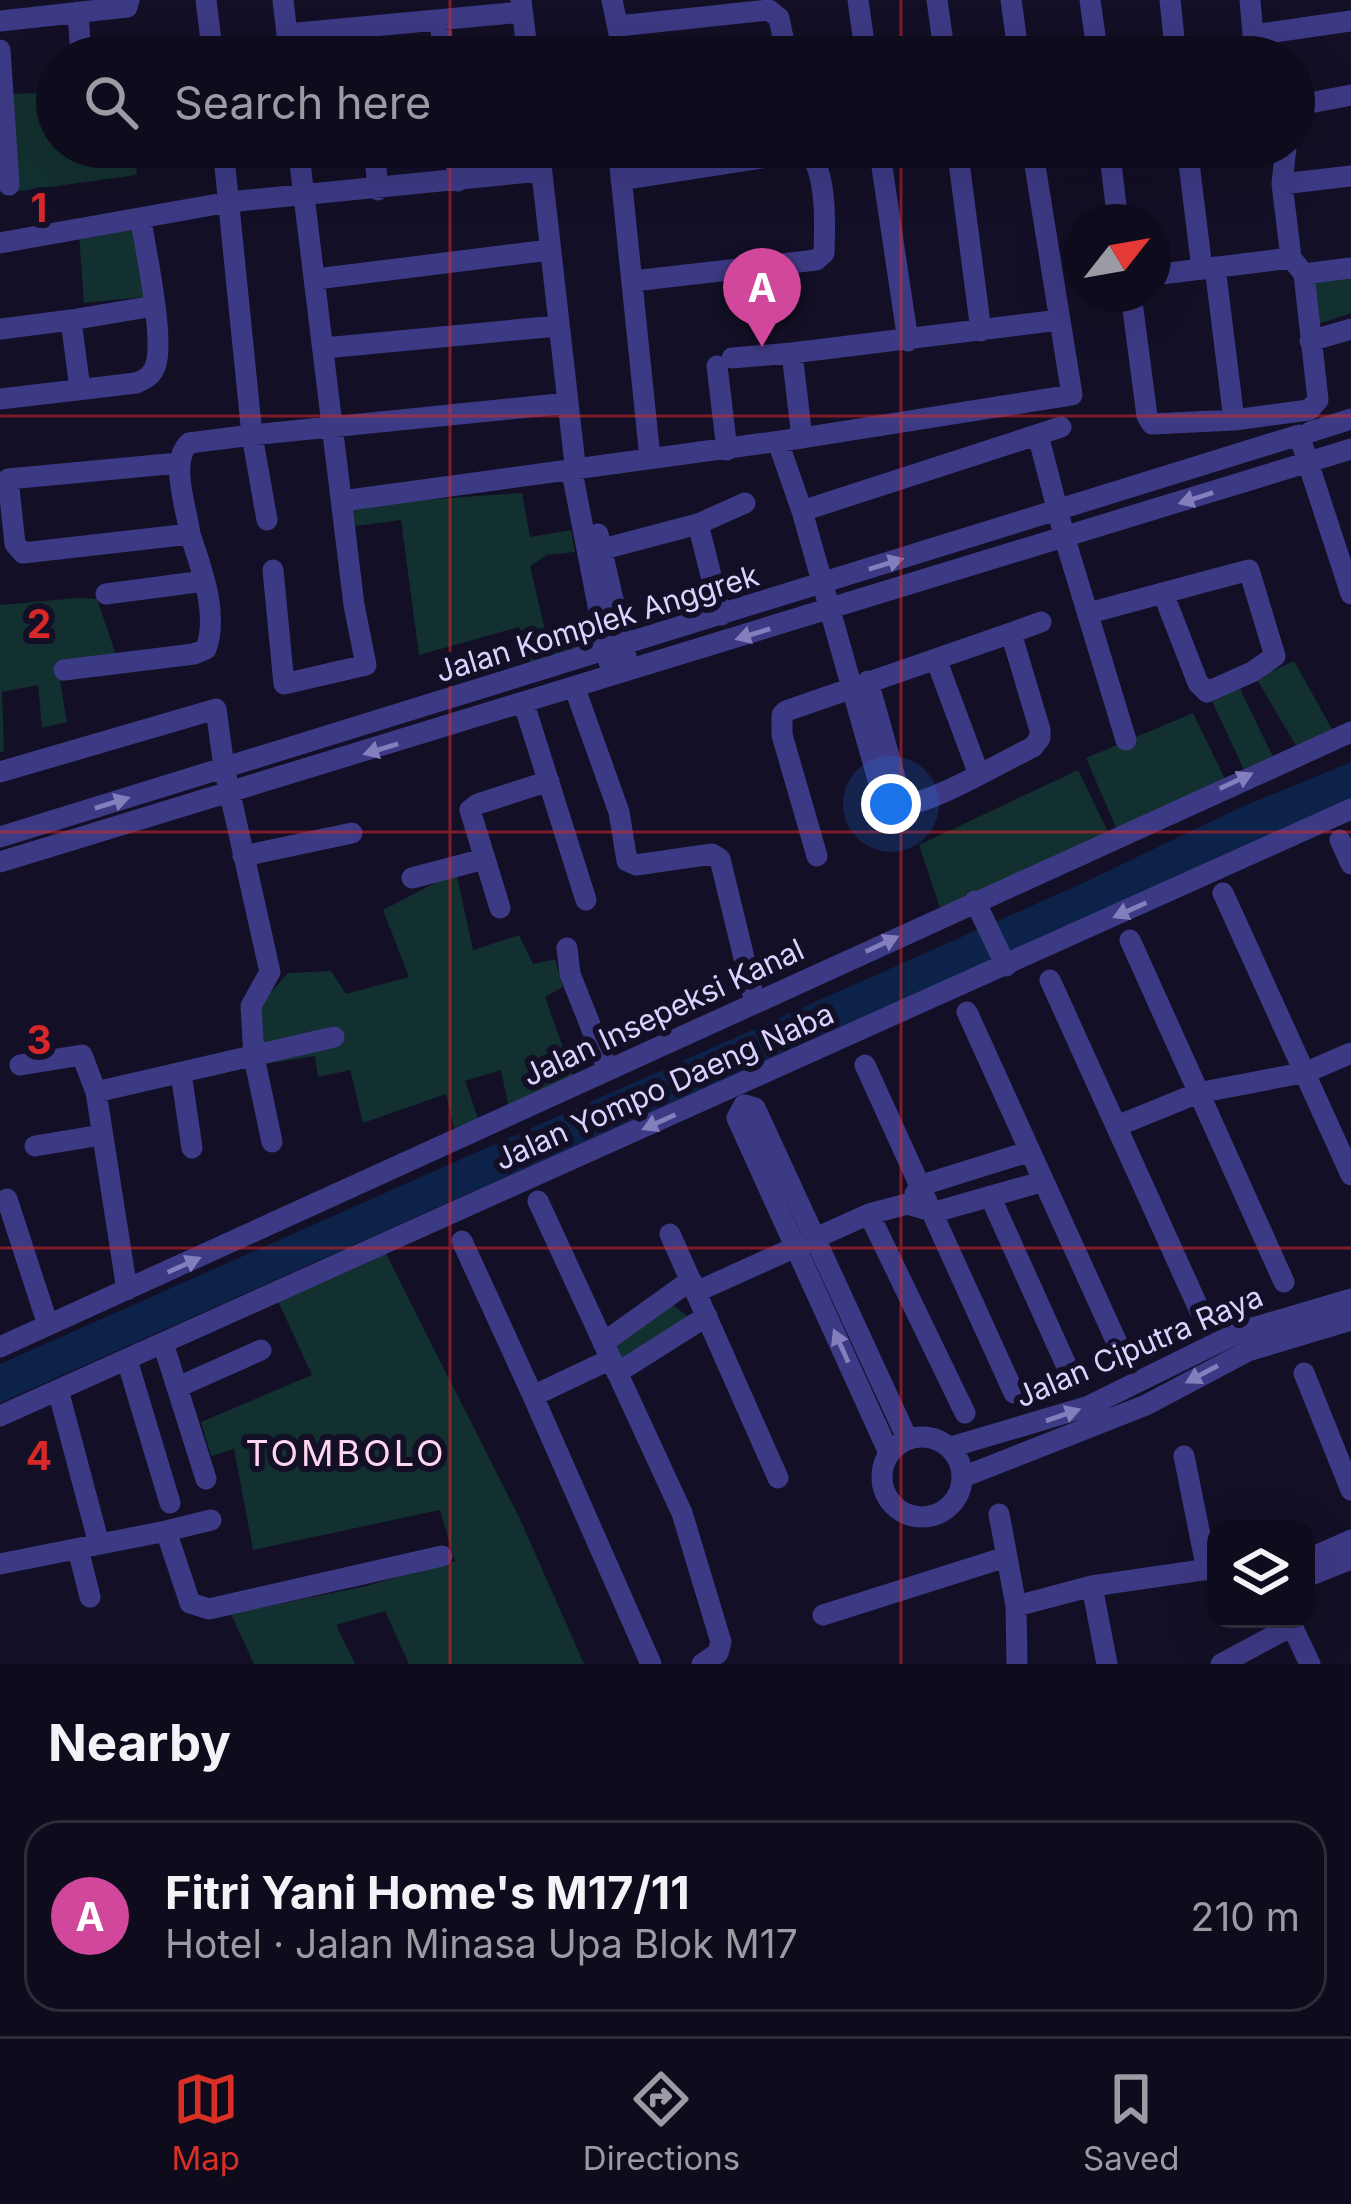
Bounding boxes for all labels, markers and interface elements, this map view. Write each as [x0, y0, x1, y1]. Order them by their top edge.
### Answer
search box [36, 36, 1315, 168]
icon: search [78, 69, 144, 135]
text: Search here [174, 75, 431, 130]
text: 1 [31, 184, 47, 231]
north arrow [1063, 204, 1171, 312]
pin: A [723, 248, 801, 347]
one-way arrow [1177, 489, 1214, 508]
one-way arrow [868, 554, 905, 572]
street label: Jalan Komplek Anggrek [431, 557, 763, 689]
text: 2 [27, 600, 51, 647]
one-way arrow [734, 625, 771, 644]
one-way arrow [362, 741, 399, 759]
one-way arrow [1219, 771, 1254, 791]
your location [861, 774, 921, 834]
one-way arrow [94, 792, 131, 811]
one-way arrow [1112, 900, 1147, 920]
street label: Jalan Insepeksi Kanal [517, 931, 809, 1093]
one-way arrow [864, 934, 899, 954]
street label: Jalan Yompo Daeng Naba [489, 995, 839, 1177]
text: 3 [26, 1016, 52, 1063]
one-way arrow [641, 1112, 676, 1132]
one-way arrow [166, 1254, 201, 1274]
street label: Jalan Ciputra Raya [1010, 1278, 1268, 1414]
one-way arrow [830, 1328, 850, 1363]
one-way arrow [1185, 1363, 1220, 1384]
one-way arrow [1045, 1405, 1081, 1423]
district label: TOMBOLO [245, 1431, 447, 1475]
text: 4 [26, 1432, 52, 1479]
map controls [1207, 1520, 1315, 1628]
button: layers [1207, 1520, 1315, 1628]
text: Nearby [48, 1712, 231, 1773]
text: Fitri Yani Home's M17/11 [165, 1865, 690, 1920]
text: A [75, 1893, 105, 1940]
text: 210 m [1191, 1893, 1300, 1940]
text: Hotel · Jalan Minasa Upa Blok M17 [165, 1920, 798, 1967]
tab: Map [171, 2066, 240, 2178]
tab: Directions [583, 2066, 740, 2178]
tab: Saved [1083, 2066, 1180, 2178]

